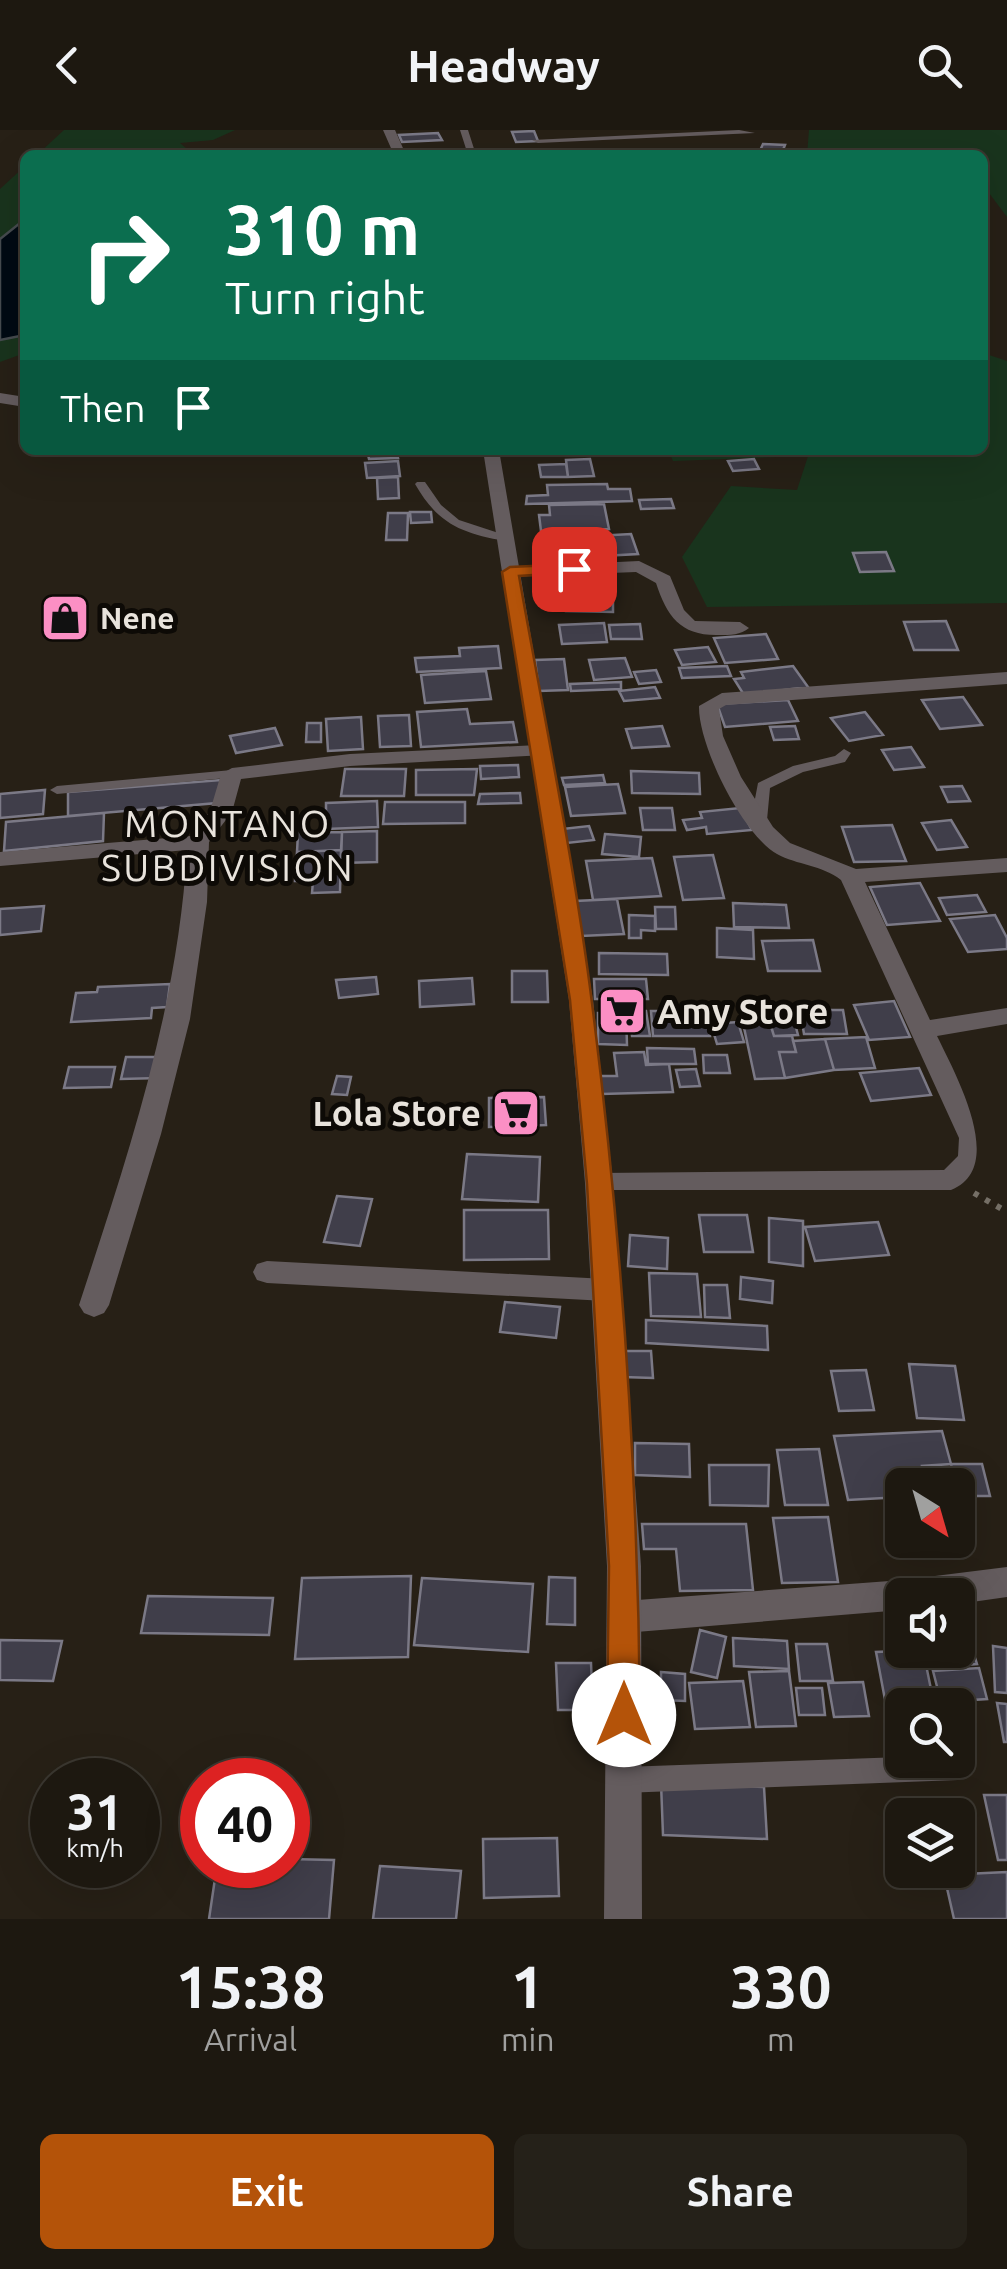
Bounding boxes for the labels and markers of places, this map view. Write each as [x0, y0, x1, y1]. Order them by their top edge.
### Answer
pin [532, 527, 617, 612]
shop icon: Nene [39, 592, 91, 644]
place label: Nene [100, 601, 175, 635]
supermarket icon: Amy Store [596, 985, 648, 1037]
place label: Amy Store [657, 991, 828, 1031]
supermarket icon: Lola Store [490, 1087, 542, 1139]
place label: Lola Store [313, 1093, 481, 1133]

